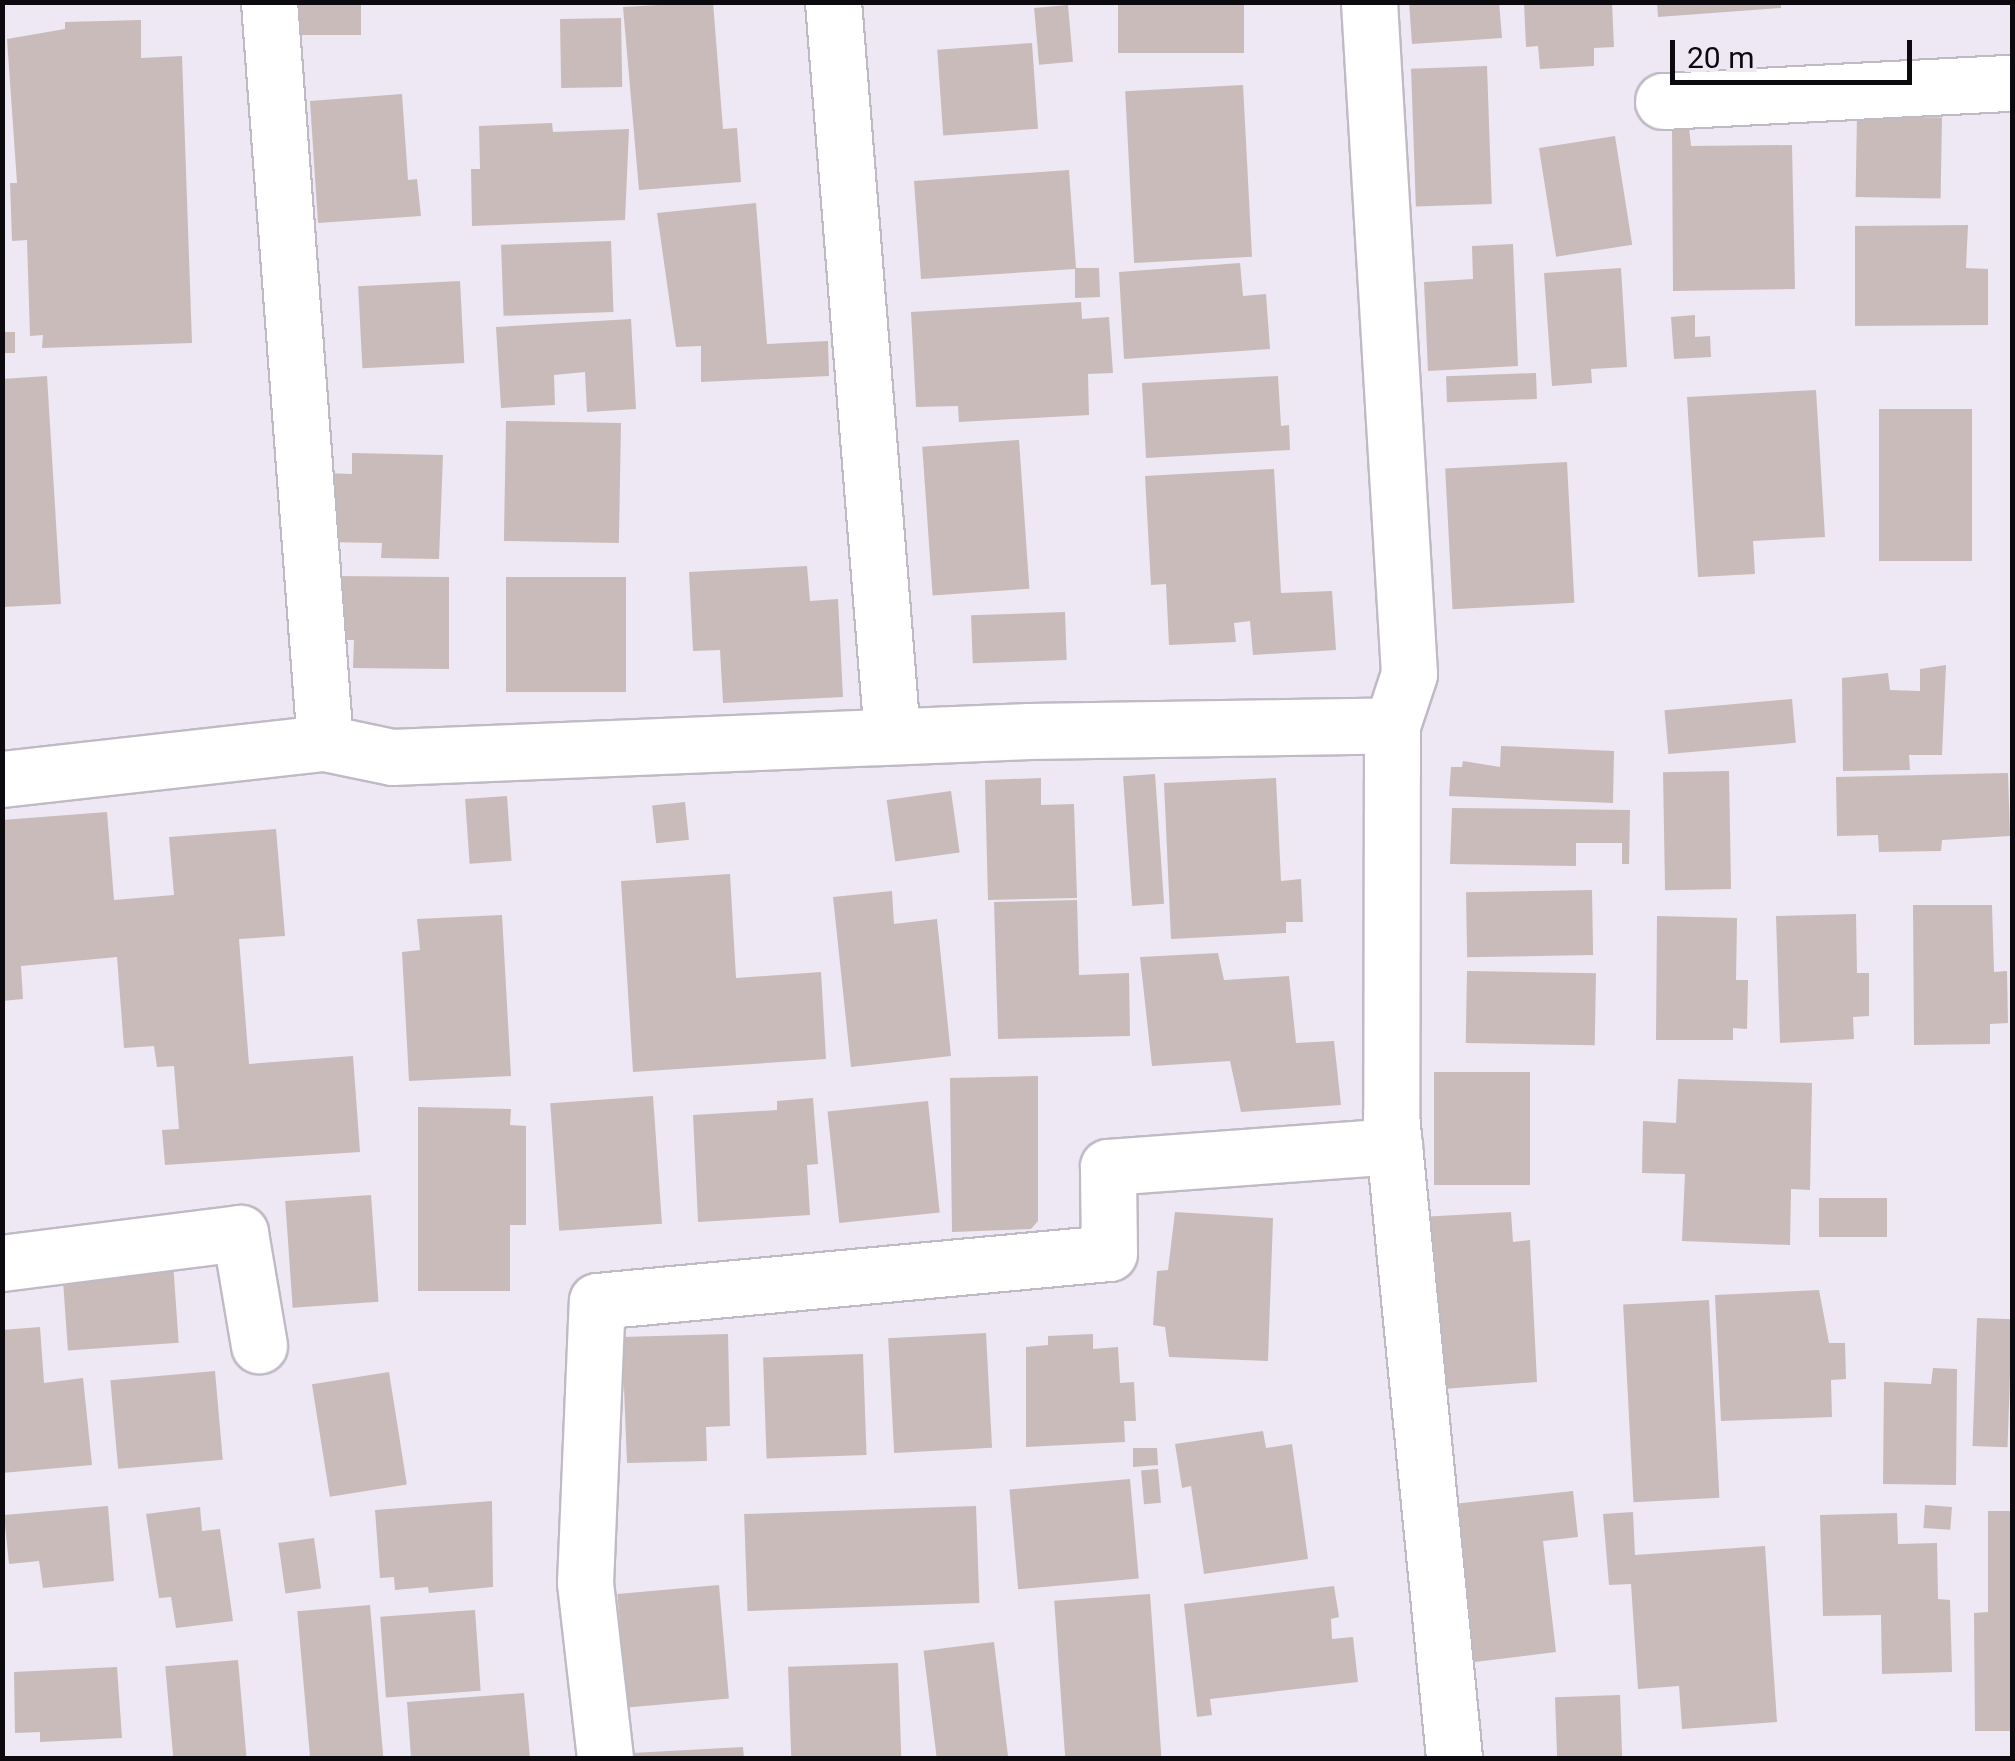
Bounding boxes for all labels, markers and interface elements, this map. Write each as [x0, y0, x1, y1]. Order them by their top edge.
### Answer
scale bar [1675, 20, 1918, 82]
text: 20 m [1687, 40, 1754, 75]

